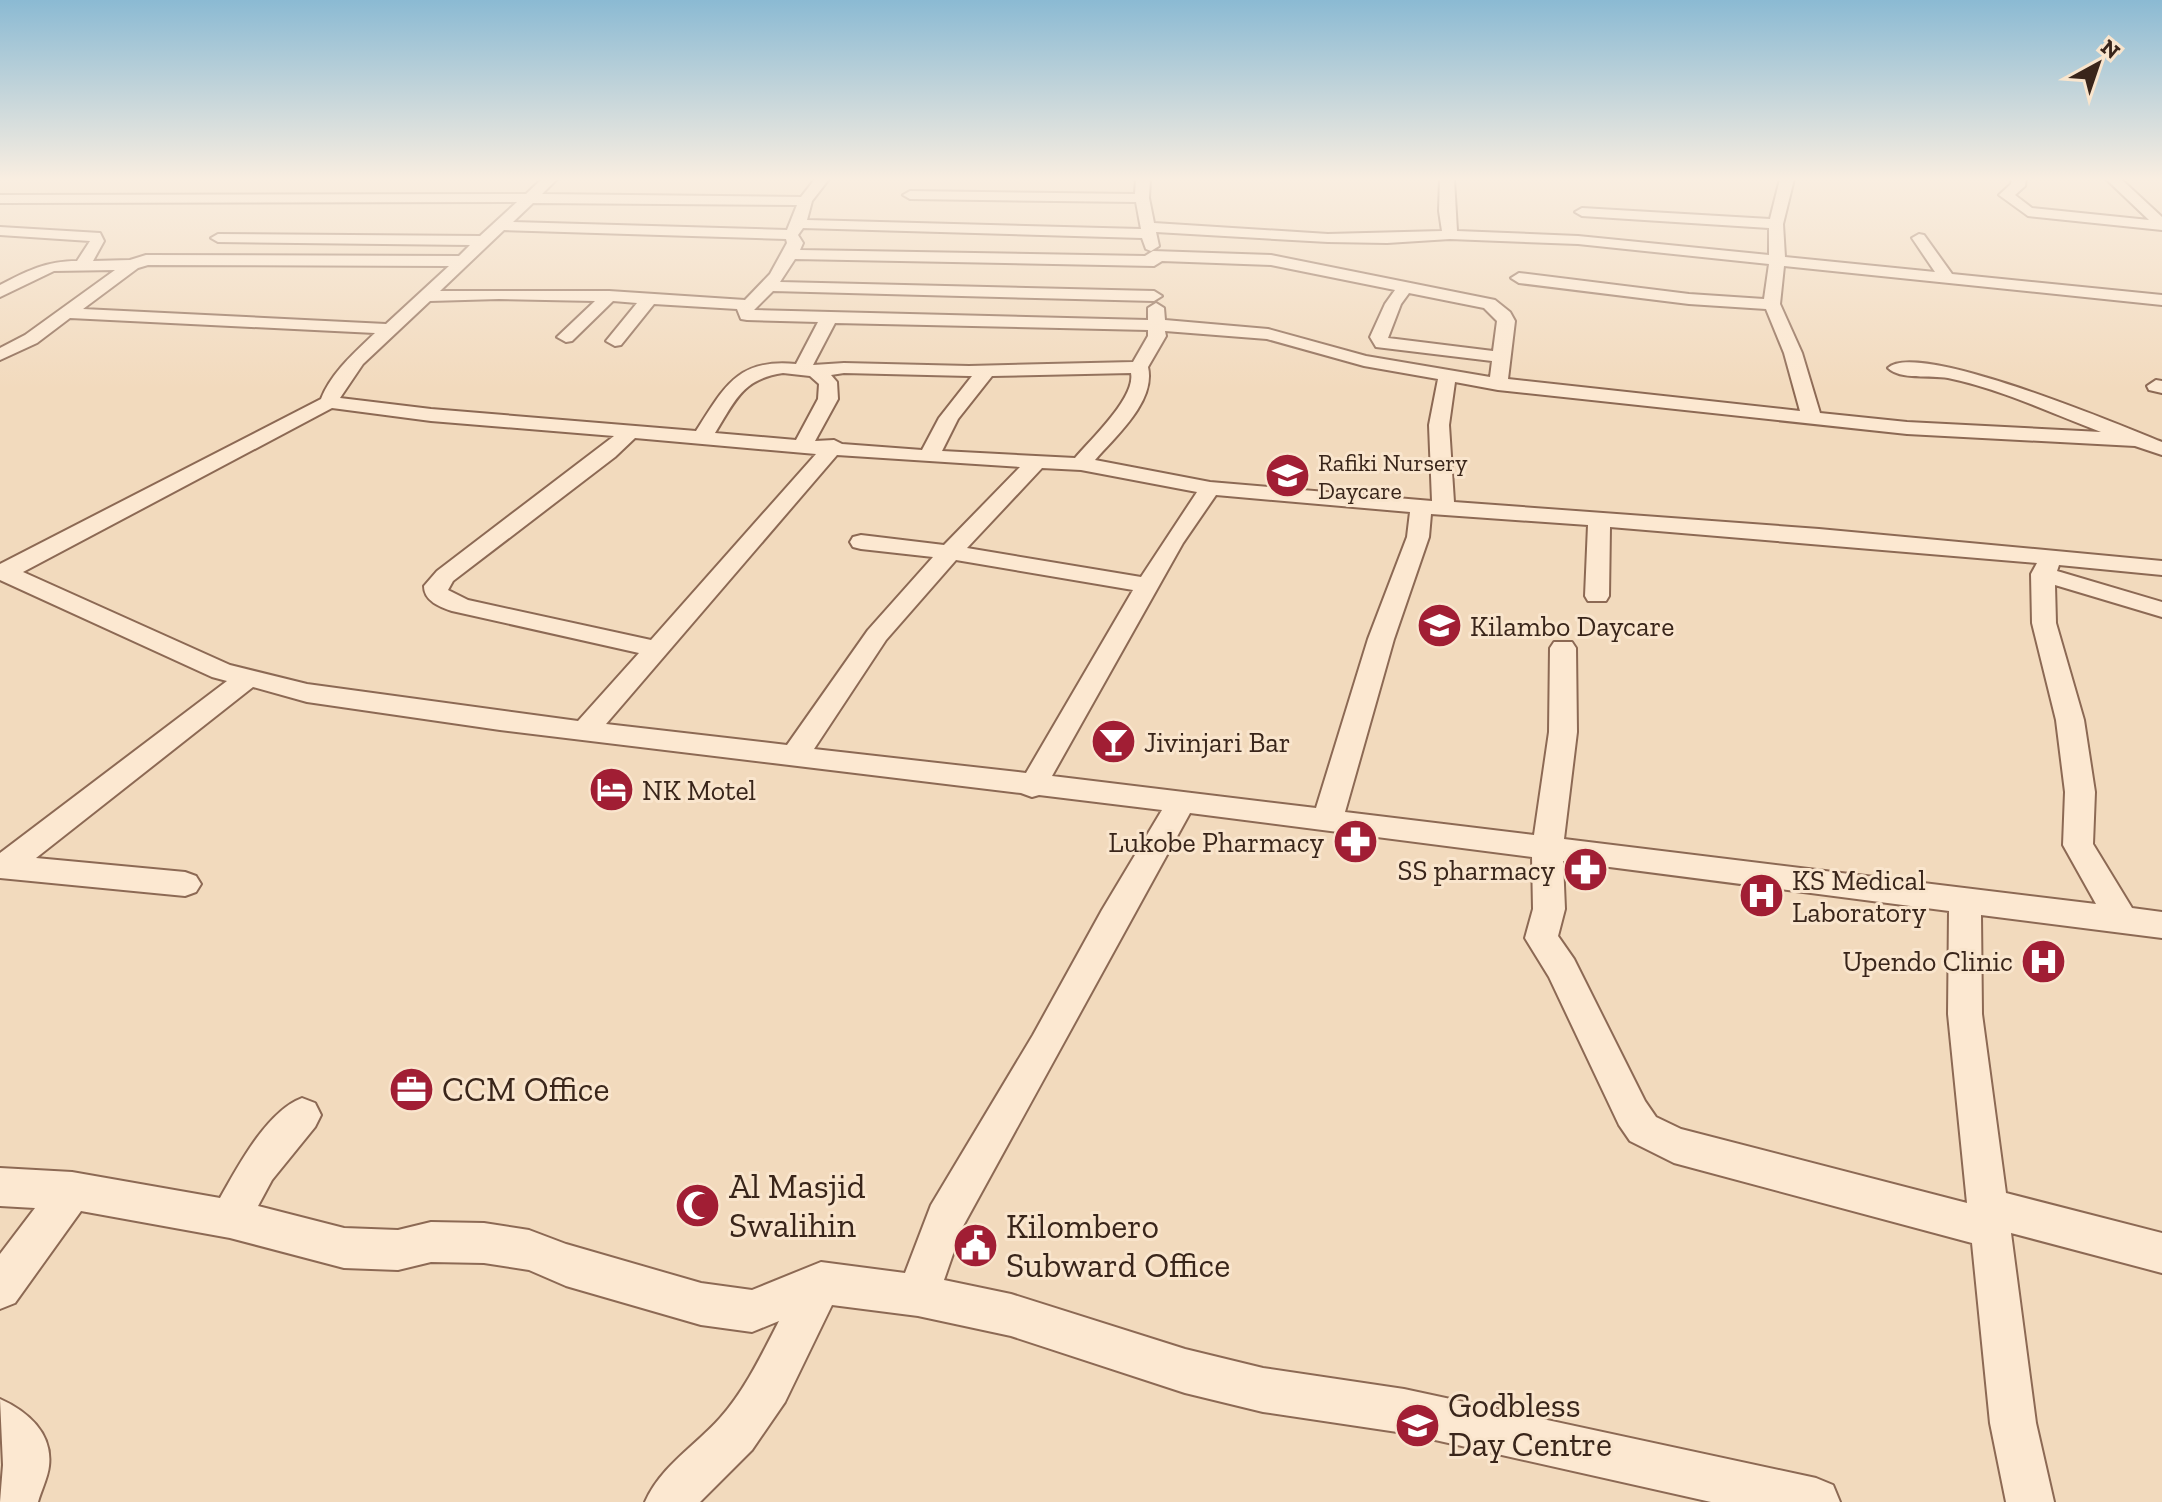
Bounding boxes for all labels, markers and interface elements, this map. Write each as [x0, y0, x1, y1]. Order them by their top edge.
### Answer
north arrow [2058, 24, 2138, 104]
text: N [2095, 33, 2126, 65]
place label: Rafiki Nursery Daycare [1318, 448, 1468, 505]
school or university icon: Rafiki Nursery Daycare [1263, 452, 1311, 500]
school or university icon: Kilambo Daycare [1415, 602, 1463, 650]
place label: Kilambo Daycare [1470, 610, 1675, 643]
bar icon: Jivinjari Bar [1089, 718, 1137, 766]
place label: Jivinjari Bar [1144, 726, 1291, 759]
hotel icon: NK Motel [587, 766, 635, 814]
place label: NK Motel [642, 774, 756, 807]
pharmacy icon: Lukobe Pharmacy [1331, 818, 1379, 866]
place label: Lukobe Pharmacy [1108, 826, 1325, 859]
pharmacy icon: SS pharmacy [1562, 846, 1610, 894]
place label: SS pharmacy [1397, 854, 1556, 887]
place label: KS Medical Laboratory [1792, 864, 1927, 929]
hospital icon: KS Medical Laboratory [1737, 872, 1785, 920]
hospital icon: Upendo Clinic [2020, 937, 2068, 985]
place label: Upendo Clinic [1843, 945, 2013, 978]
office icon: CCM Office [387, 1065, 435, 1113]
place label: CCM Office [442, 1069, 610, 1110]
place label: Al Masjid Swalihin [729, 1166, 866, 1246]
mosque icon: Al Masjid Swalihin [674, 1182, 722, 1230]
place label: Kilombero Subward Office [1006, 1206, 1230, 1286]
public building icon: Kilombero Subward Office [951, 1222, 999, 1270]
place label: Godbless Day Centre [1448, 1385, 1612, 1465]
school or university icon: Godbless Day Centre [1393, 1401, 1441, 1449]

